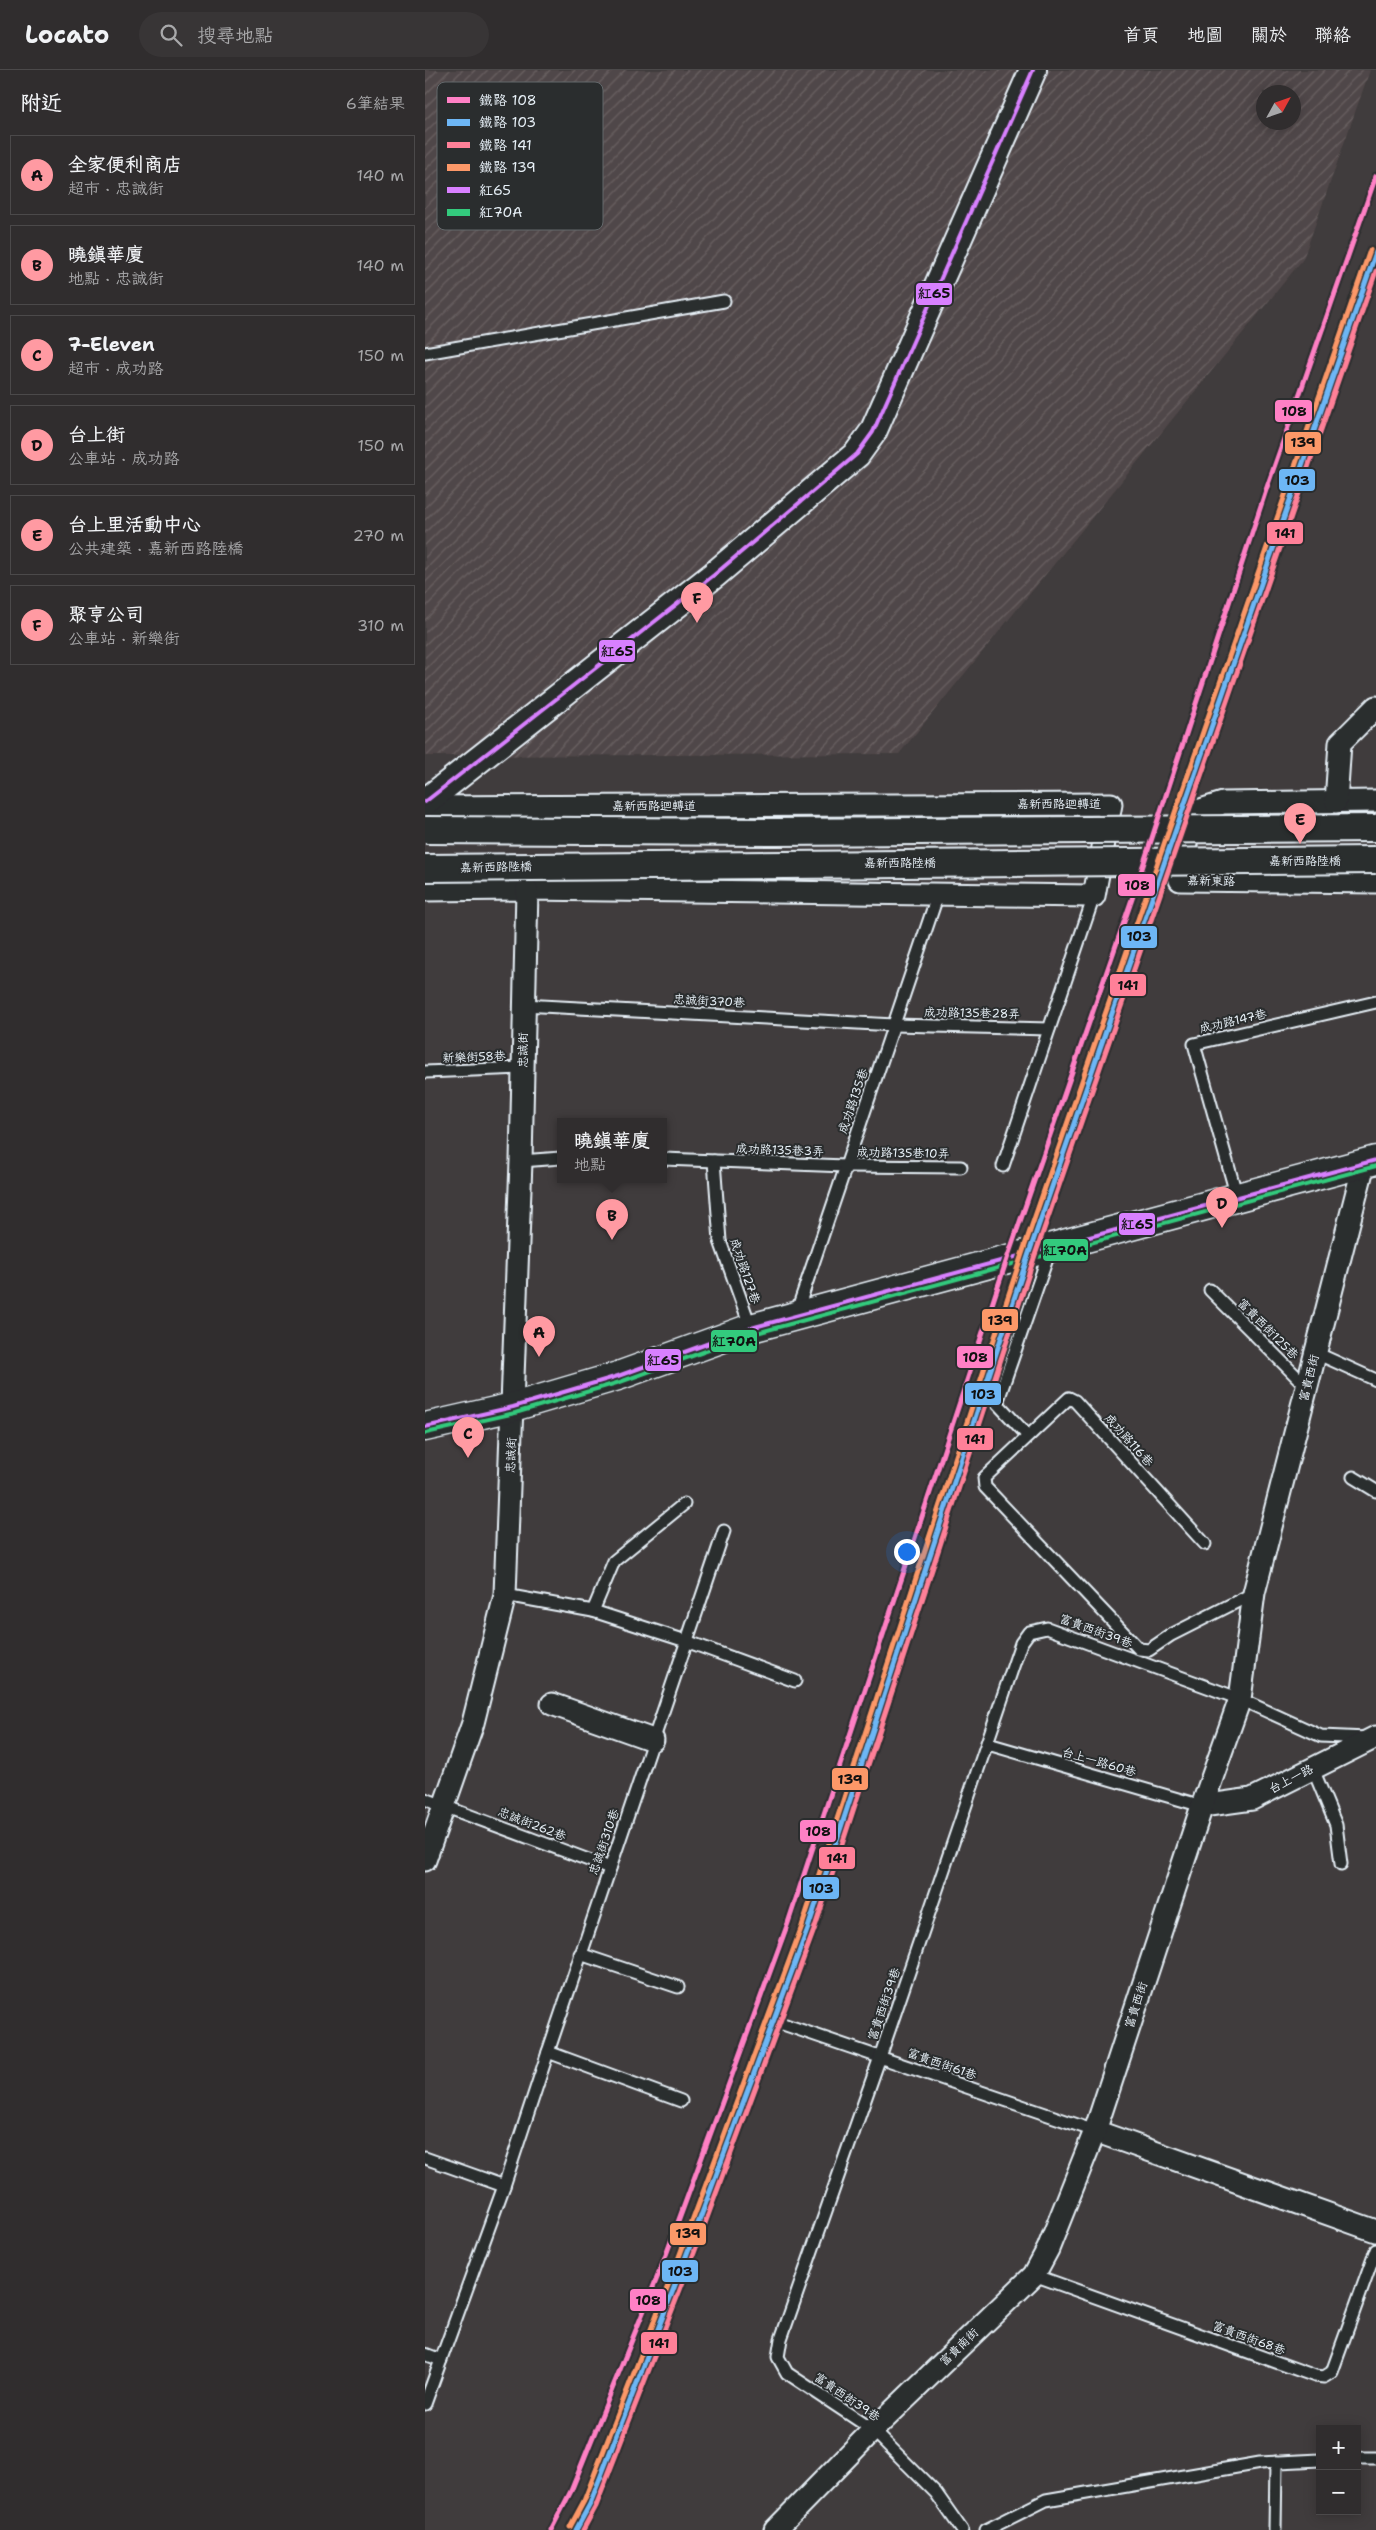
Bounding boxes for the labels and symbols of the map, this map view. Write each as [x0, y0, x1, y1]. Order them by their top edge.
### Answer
legend [437, 82, 603, 230]
north arrow [1256, 85, 1301, 130]
text: 鐵路 108 [479, 91, 537, 109]
text: 鐵路 103 [479, 113, 536, 131]
text: 鐵路 141 [479, 136, 532, 154]
text: 鐵路 139 [479, 158, 536, 176]
text: 紅65 [479, 181, 511, 199]
text: 紅70A [479, 203, 522, 221]
line badge: 紅65 [915, 282, 953, 306]
text: 紅65 [918, 284, 950, 302]
line badge: 108 [1274, 399, 1313, 423]
text: 108 [1281, 402, 1307, 420]
line badge: 139 [1284, 431, 1322, 455]
text: 139 [1290, 433, 1316, 451]
line badge: 103 [1278, 468, 1316, 492]
text: 103 [1284, 471, 1310, 489]
line badge: 141 [1266, 521, 1304, 545]
text: 141 [1274, 524, 1296, 542]
pin: F [681, 582, 713, 623]
line badge: 紅65 [598, 639, 636, 663]
text: 紅65 [601, 642, 633, 660]
street label: 嘉新西路迴轉道 [1017, 796, 1101, 812]
street label: 嘉新西路迴轉道 [612, 798, 696, 814]
pin: E [1284, 803, 1316, 844]
street label: 嘉新西路陸橋 [1269, 853, 1341, 869]
street label: 嘉新西路陸橋 [864, 855, 936, 871]
street label: 嘉新西路陸橋 [460, 858, 532, 876]
line badge: 108 [1117, 873, 1156, 897]
street label: 嘉新東路 [1187, 873, 1235, 889]
text: 108 [1124, 876, 1150, 894]
line badge: 103 [1120, 925, 1158, 949]
text: 103 [1126, 927, 1152, 945]
line badge: 141 [1109, 973, 1147, 997]
text: 141 [1117, 976, 1139, 994]
street label: 忠誠街370巷 [673, 991, 745, 1011]
street label: 成功路135巷28弄 [924, 1004, 1020, 1022]
street label: 成功路147巷 [1198, 1006, 1268, 1036]
street label: 忠誠街 [515, 1032, 531, 1068]
street label: 新樂街58巷 [442, 1048, 506, 1066]
street label: 成功路135巷 [834, 1066, 872, 1136]
street label: 成功路135巷3弄 [736, 1140, 824, 1160]
street label: 成功路135巷10弄 [856, 1144, 950, 1162]
pin: D [1206, 1187, 1238, 1228]
pin: B [596, 1199, 628, 1240]
line badge: 紅65 [1118, 1212, 1156, 1236]
text: 紅65 [1121, 1215, 1153, 1233]
street label: 成功路127巷 [726, 1236, 764, 1306]
line badge: 紅70A [1042, 1238, 1089, 1262]
text: 紅70A [1043, 1241, 1087, 1259]
street label: 富貴西街125巷 [1234, 1295, 1302, 1363]
line badge: 139 [981, 1308, 1019, 1332]
text: 139 [987, 1311, 1013, 1329]
pin: A [523, 1316, 555, 1357]
line badge: 紅70A [710, 1329, 758, 1353]
text: 紅70A [712, 1332, 756, 1350]
line badge: 108 [956, 1345, 994, 1369]
line badge: 紅65 [644, 1348, 682, 1372]
text: 108 [962, 1348, 988, 1366]
text: 紅65 [647, 1351, 679, 1369]
street label: 富貴西街 [1295, 1353, 1323, 1403]
line badge: 103 [964, 1382, 1002, 1406]
text: 103 [970, 1385, 996, 1403]
street label: 成功路116巷 [1101, 1410, 1157, 1470]
pin: C [452, 1417, 484, 1458]
line badge: 141 [956, 1427, 994, 1451]
text: 141 [964, 1430, 986, 1448]
street label: 忠誠街 [502, 1437, 520, 1473]
your location [894, 1539, 920, 1565]
street label: 富貴西街39巷 [1057, 1610, 1135, 1652]
street label: 台上一路60巷 [1060, 1744, 1138, 1780]
street label: 台上一路 [1266, 1761, 1316, 1797]
line badge: 139 [831, 1767, 869, 1791]
text: 139 [837, 1770, 863, 1788]
street label: 忠誠街262巷 [496, 1804, 568, 1844]
street label: 忠誠街310巷 [585, 1807, 623, 1877]
line badge: 108 [799, 1819, 837, 1843]
text: 108 [805, 1822, 831, 1840]
line badge: 141 [818, 1846, 856, 1870]
text: 141 [826, 1849, 848, 1867]
line badge: 103 [802, 1876, 840, 1900]
text: 103 [808, 1879, 834, 1897]
street label: 富貴西街39巷 [864, 1965, 904, 2043]
street label: 富貴西街 [1121, 1980, 1151, 2030]
street label: 富貴西街61巷 [905, 2045, 979, 2083]
line badge: 139 [669, 2222, 707, 2246]
text: 139 [675, 2224, 701, 2242]
line badge: 103 [661, 2259, 699, 2283]
text: 103 [667, 2262, 693, 2280]
line badge: 108 [629, 2288, 667, 2312]
text: 108 [635, 2291, 661, 2309]
street label: 富貴西街68巷 [1210, 2317, 1288, 2359]
street label: 富貴南街 [936, 2325, 982, 2369]
line badge: 141 [640, 2331, 678, 2355]
text: 141 [648, 2334, 670, 2352]
street label: 富貴西街39巷 [811, 2369, 883, 2425]

